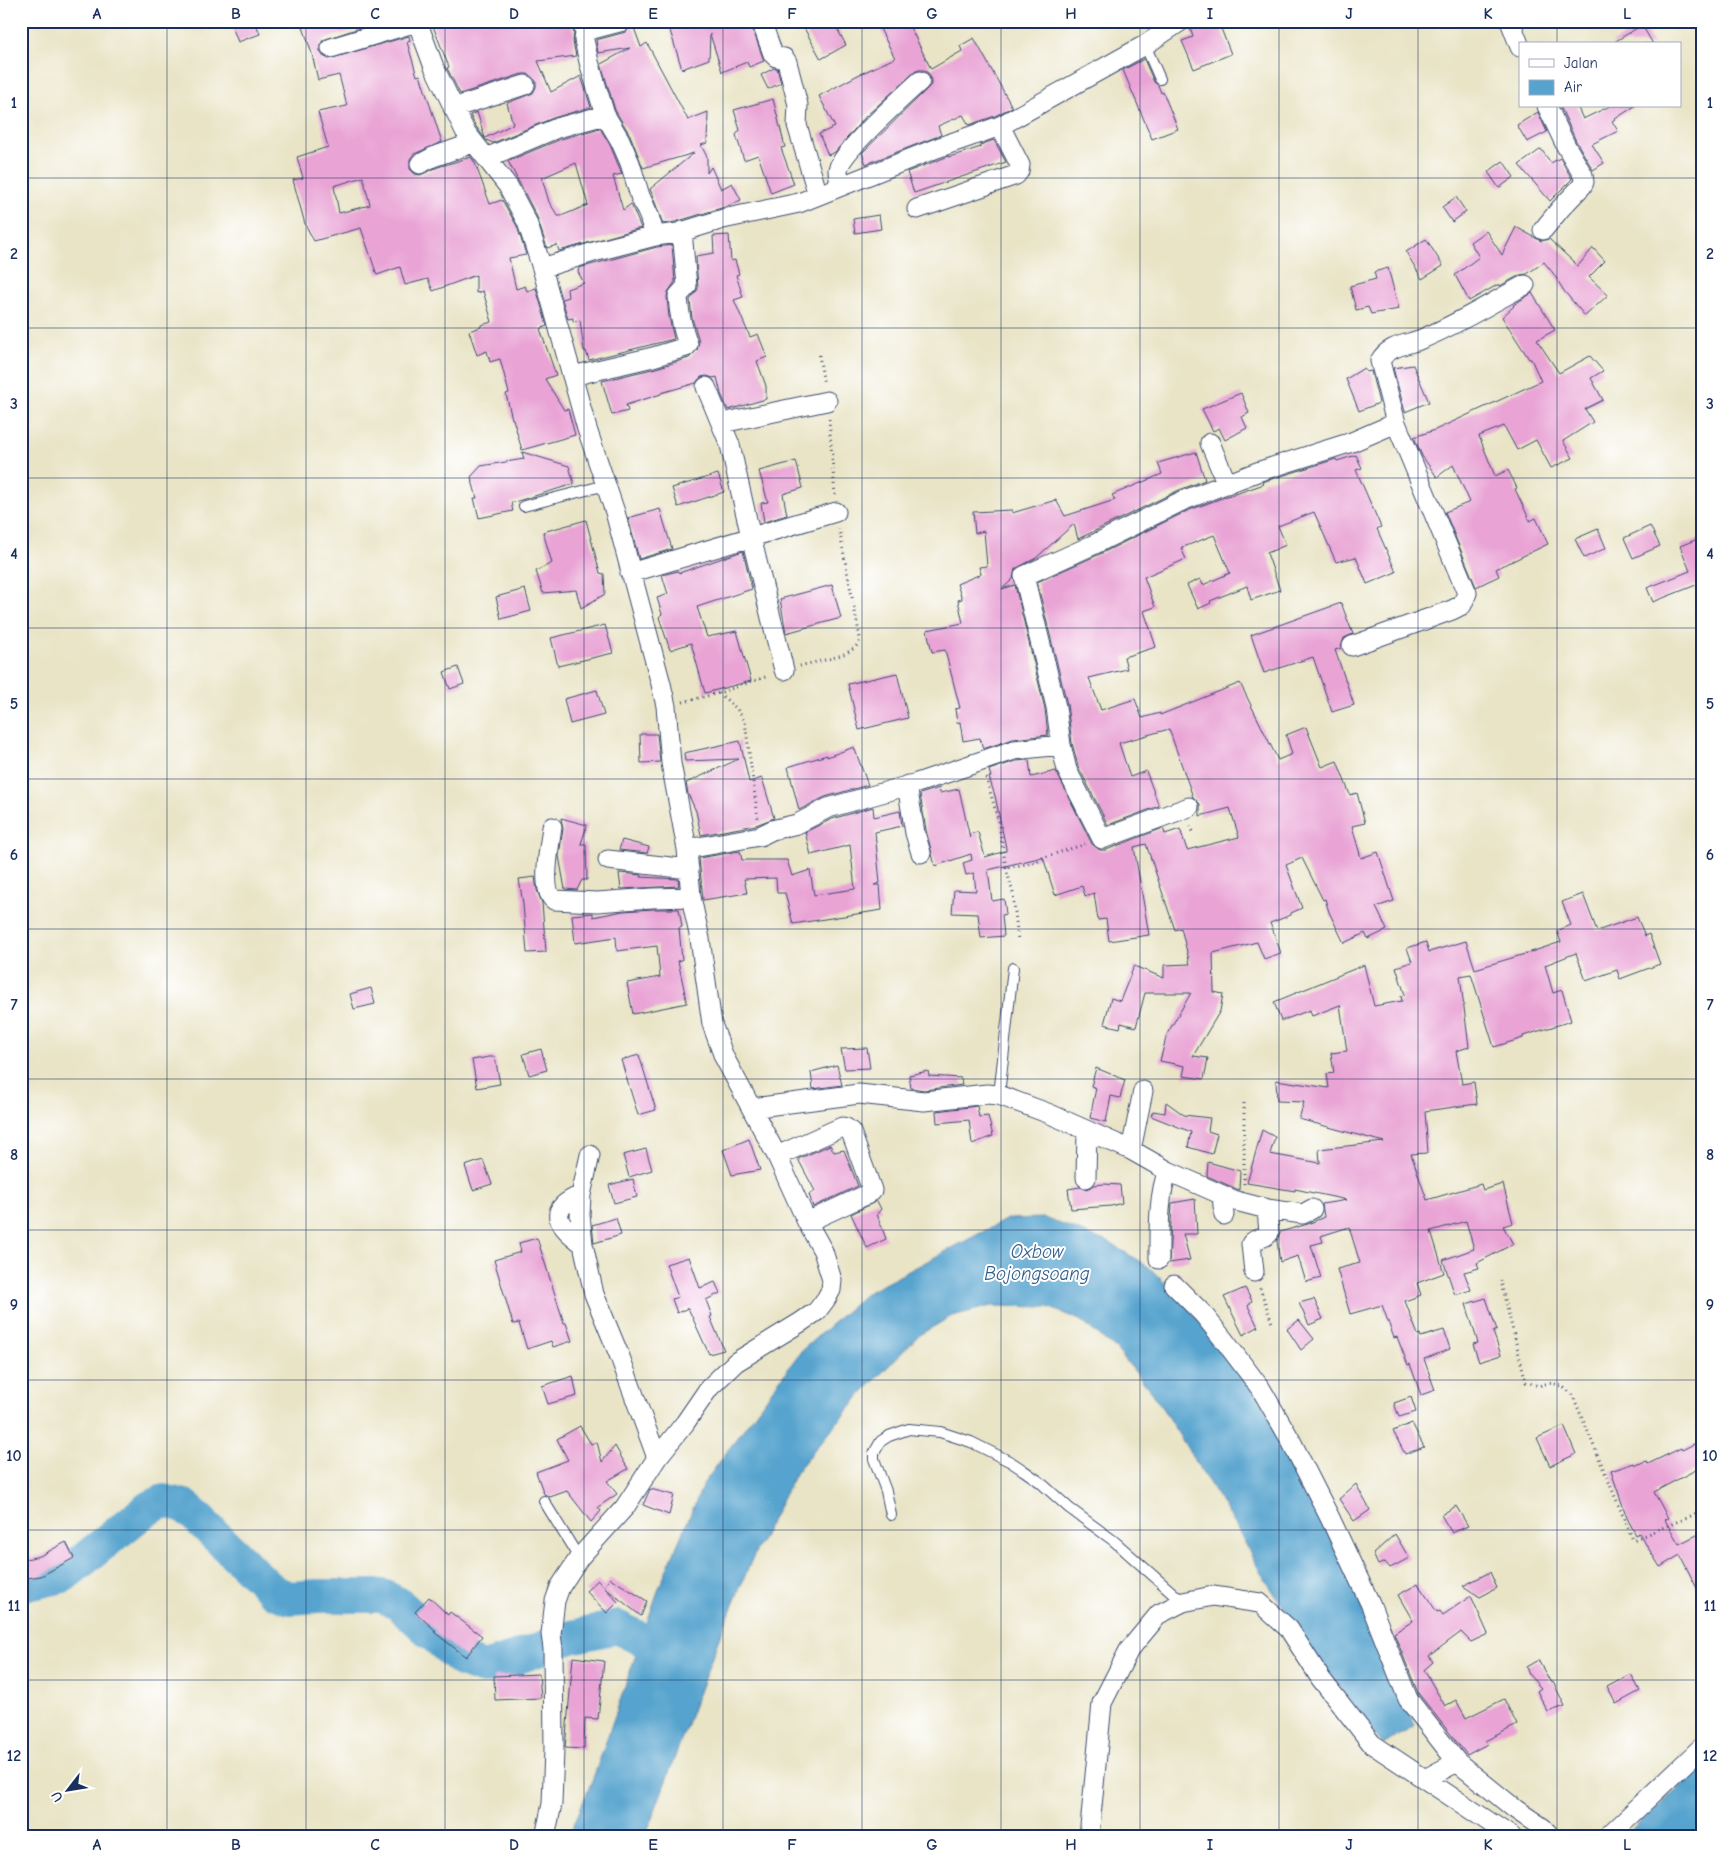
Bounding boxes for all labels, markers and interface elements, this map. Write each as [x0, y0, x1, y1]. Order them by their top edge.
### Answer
text: A [93, 5, 102, 23]
text: B [231, 5, 241, 23]
text: C [370, 5, 380, 23]
text: D [509, 5, 519, 23]
text: E [648, 5, 658, 23]
text: F [787, 5, 797, 23]
text: G [926, 5, 938, 23]
text: H [1065, 5, 1077, 23]
text: I [1207, 5, 1213, 23]
text: J [1345, 5, 1353, 23]
text: K [1483, 5, 1493, 23]
text: L [1623, 5, 1631, 23]
legend [1519, 42, 1682, 108]
text: Jalan [1564, 54, 1598, 72]
text: Air [1564, 78, 1582, 96]
text: 1 [11, 94, 17, 112]
text: 1 [1707, 94, 1713, 112]
text: 2 [10, 245, 18, 263]
text: 2 [1706, 245, 1714, 263]
text: 3 [10, 395, 18, 413]
text: 3 [1706, 395, 1714, 413]
text: 4 [10, 545, 18, 563]
text: 4 [1706, 545, 1714, 563]
text: 5 [10, 695, 18, 713]
text: 5 [1706, 695, 1714, 713]
text: 6 [10, 846, 18, 864]
text: 6 [1706, 846, 1714, 864]
text: 7 [10, 996, 18, 1014]
text: 7 [1706, 996, 1714, 1014]
text: 8 [10, 1146, 18, 1164]
text: 8 [1706, 1146, 1714, 1164]
water label: Oxbow Bojongsoang [984, 1241, 1090, 1285]
text: 9 [10, 1296, 18, 1314]
text: 9 [1706, 1296, 1714, 1314]
text: 10 [6, 1447, 22, 1465]
text: 10 [1702, 1447, 1718, 1465]
text: 11 [8, 1597, 20, 1615]
text: 11 [1704, 1597, 1716, 1615]
text: 12 [7, 1747, 21, 1765]
text: 12 [1703, 1747, 1717, 1765]
north arrow [42, 1766, 92, 1816]
text: U [48, 1788, 67, 1805]
text: A [93, 1836, 102, 1854]
text: B [231, 1836, 241, 1854]
text: C [370, 1836, 380, 1854]
text: D [509, 1836, 519, 1854]
text: E [648, 1836, 658, 1854]
text: F [787, 1836, 797, 1854]
text: G [926, 1836, 938, 1854]
text: H [1065, 1836, 1077, 1854]
text: I [1207, 1836, 1213, 1854]
text: J [1345, 1836, 1353, 1854]
text: K [1483, 1836, 1493, 1854]
text: L [1623, 1836, 1631, 1854]

